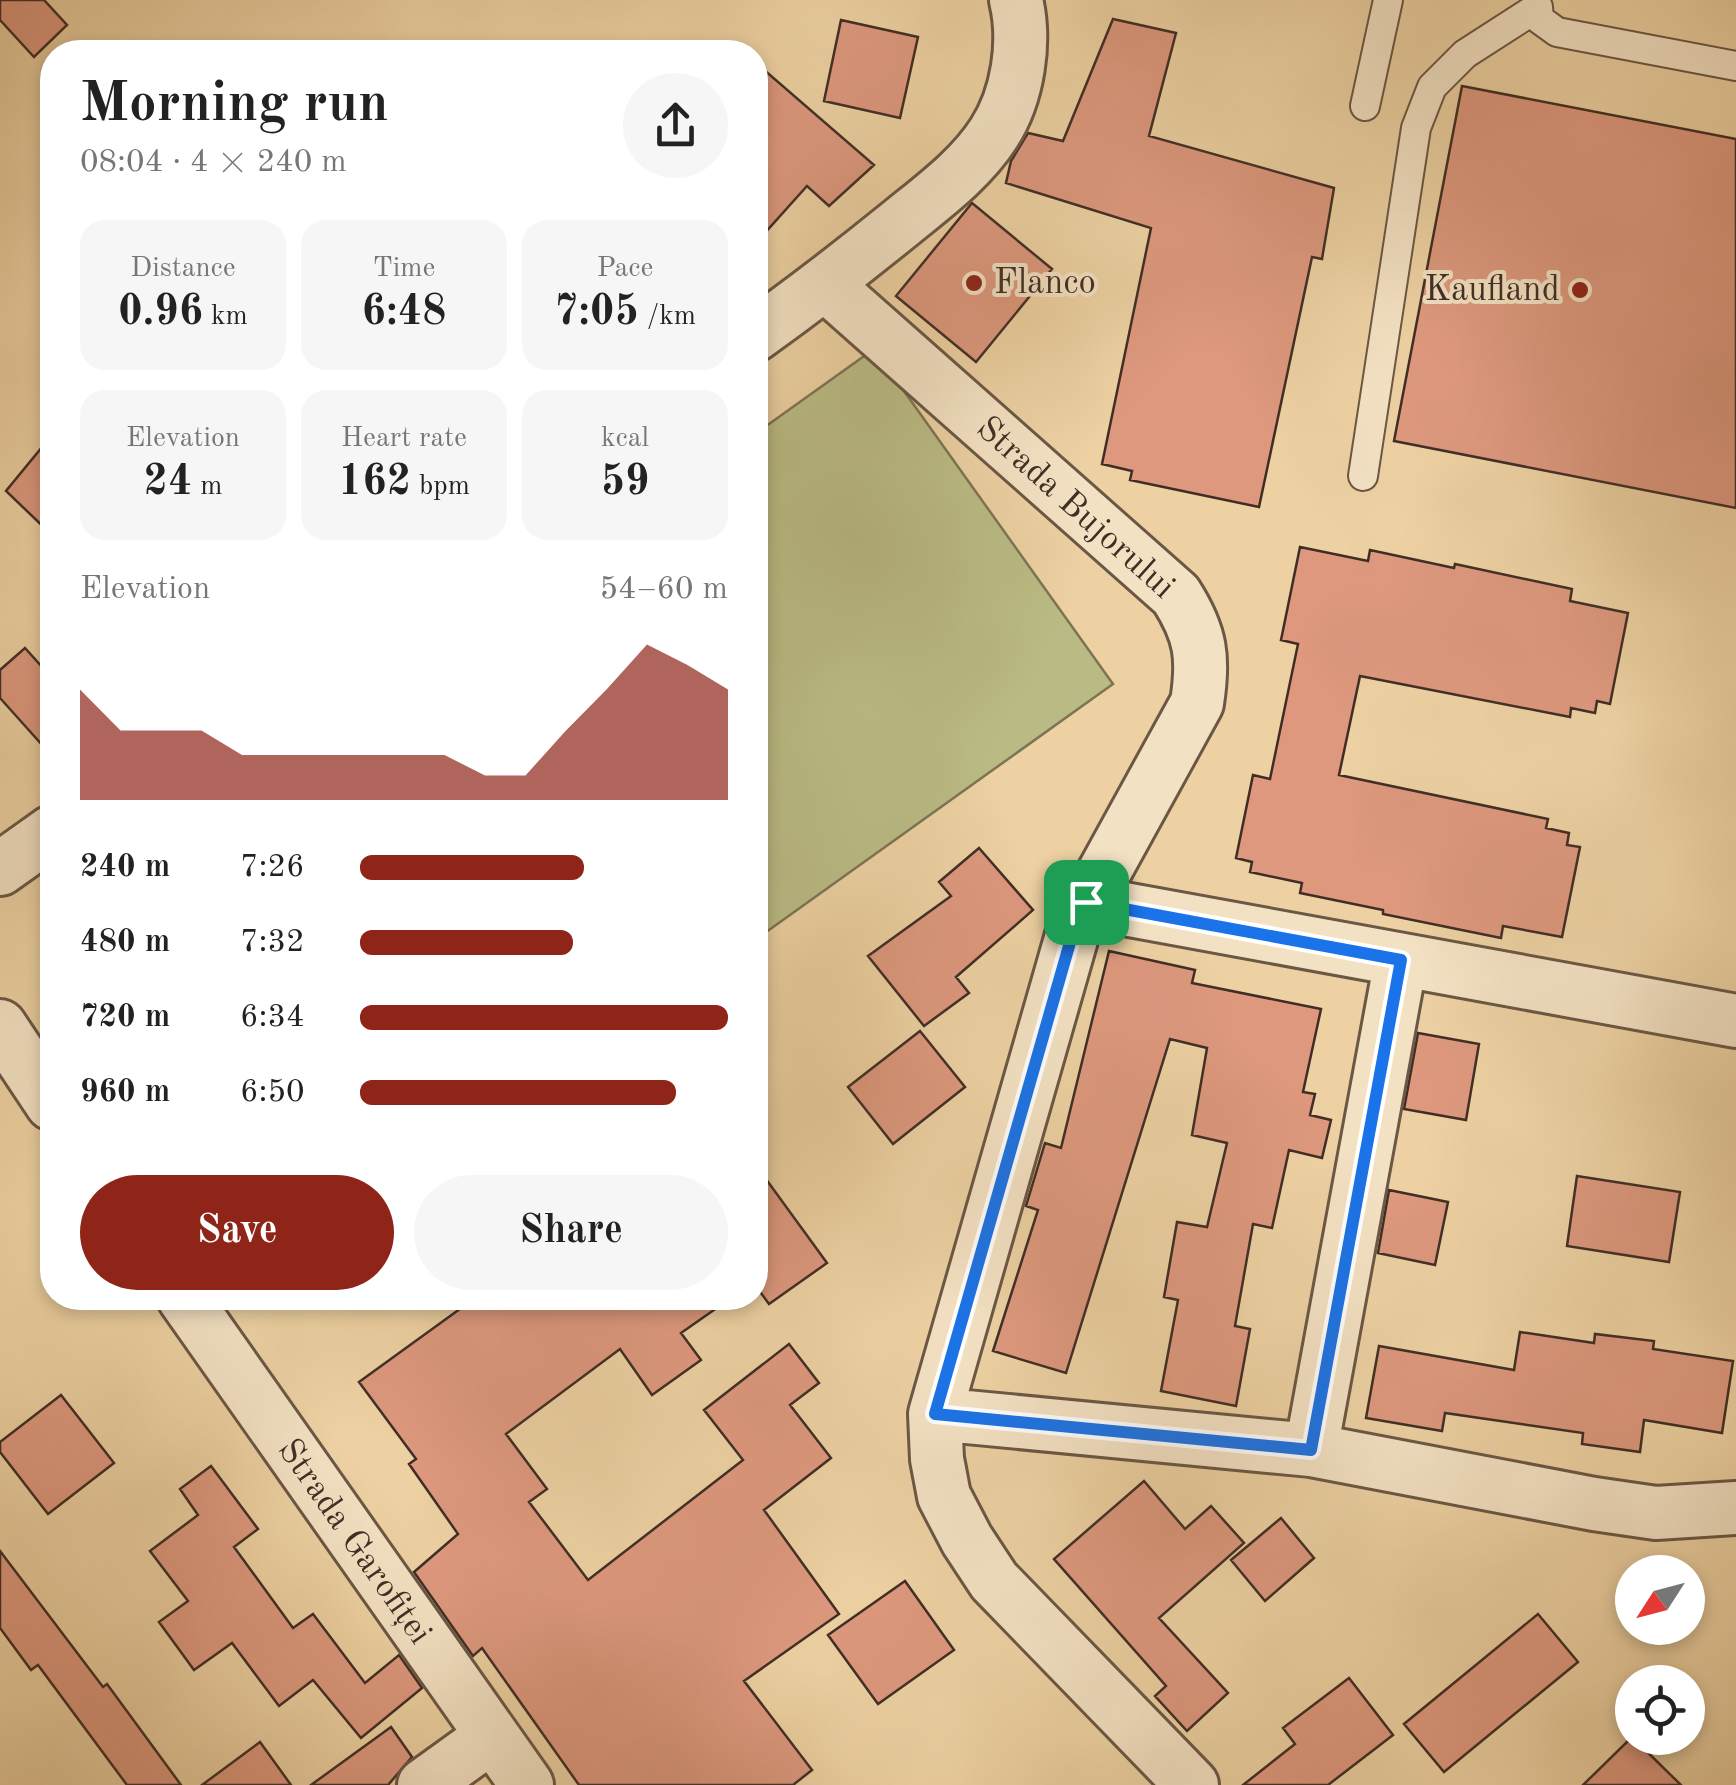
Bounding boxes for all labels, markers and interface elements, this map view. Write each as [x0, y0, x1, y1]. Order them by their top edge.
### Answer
button: share [623, 73, 728, 178]
text: Morning run [80, 78, 389, 133]
text: 08:04 · 4 × 240 m [80, 147, 347, 179]
text: Distance [130, 255, 236, 283]
text: Time [373, 255, 435, 283]
text: Pace [597, 255, 653, 283]
place label: Flanco [994, 266, 1096, 301]
marker: Flanco [963, 272, 985, 294]
place label: Kaufland [1425, 273, 1560, 308]
marker: Kaufland [1569, 279, 1591, 301]
text: 0.96 [118, 292, 203, 334]
text: 6:48 [362, 292, 446, 334]
text: 7:05 [554, 292, 639, 334]
text: km [203, 303, 248, 331]
text: /km [639, 303, 696, 331]
street label: Strada Bujorului [969, 410, 1181, 606]
text: Elevation [126, 425, 240, 453]
text: Heart rate [341, 425, 467, 453]
text: kcal [601, 425, 649, 453]
text: 24 [144, 462, 192, 504]
text: 162 [338, 462, 411, 504]
text: 59 [601, 462, 649, 504]
text: m [192, 473, 222, 501]
text: bpm [411, 473, 470, 501]
text: Elevation [80, 574, 210, 606]
text: 54–60 m [600, 574, 728, 606]
text: 240 m [80, 852, 170, 884]
text: 7:26 [240, 852, 305, 884]
pin [1044, 860, 1129, 945]
icon: arrive [1059, 875, 1114, 930]
text: 480 m [80, 927, 170, 959]
text: 7:32 [240, 927, 305, 959]
text: 720 m [80, 1002, 170, 1034]
text: 6:34 [240, 1002, 305, 1034]
text: 960 m [80, 1077, 170, 1109]
text: 6:50 [240, 1077, 305, 1109]
button: Save [80, 1175, 394, 1290]
button: Share [414, 1175, 728, 1290]
street label: Strada Garofiței [270, 1433, 438, 1652]
north arrow [1615, 1555, 1705, 1645]
map controls [1615, 1555, 1705, 1755]
button: locate [1615, 1665, 1705, 1755]

